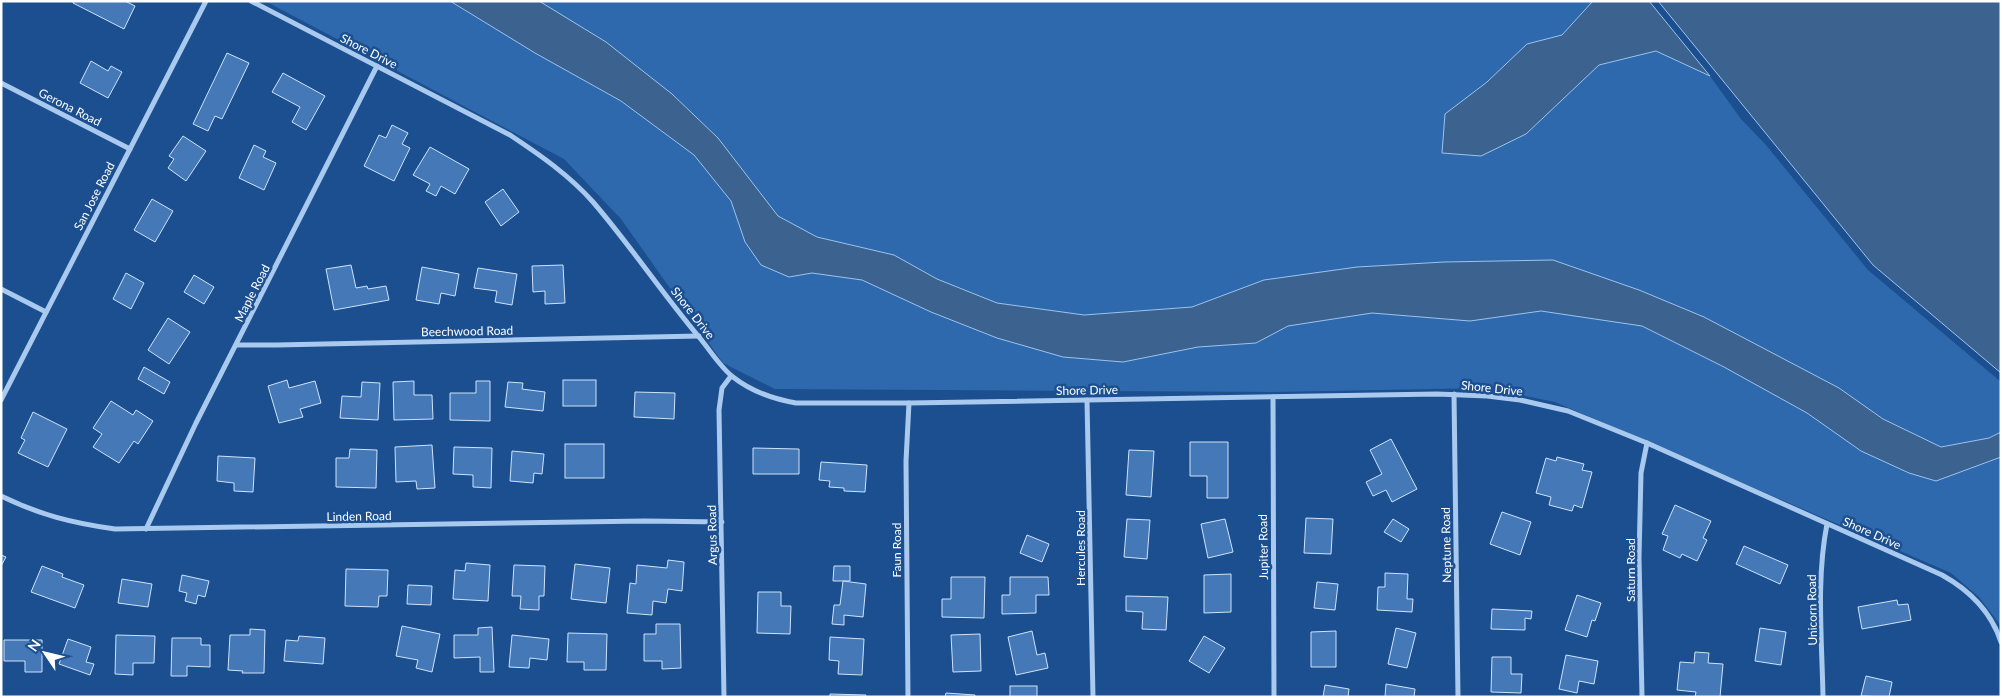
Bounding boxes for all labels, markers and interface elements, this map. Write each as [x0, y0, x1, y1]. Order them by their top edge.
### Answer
street label: Shore Drive [338, 30, 400, 72]
street label: Gerona Road [36, 85, 104, 129]
street label: San Jose Road [70, 159, 118, 233]
street label: Maple Road [231, 262, 273, 324]
street label: Shore Drive [668, 284, 718, 342]
street label: Beechwood Road [421, 323, 513, 339]
street label: Shore Drive [1460, 377, 1524, 399]
street label: Shore Drive [1056, 382, 1118, 398]
street label: Argus Road [704, 505, 720, 565]
street label: Neptune Road [1438, 507, 1454, 583]
street label: Linden Road [326, 508, 392, 524]
street label: Hercules Road [1073, 510, 1088, 586]
street label: Jupiter Road [1255, 514, 1271, 580]
street label: Shore Drive [1841, 514, 1903, 552]
street label: Faun Road [889, 523, 904, 577]
street label: Saturn Road [1623, 538, 1638, 602]
street label: Unicorn Road [1804, 574, 1820, 646]
north arrow [20, 628, 70, 678]
text: N [24, 636, 44, 655]

